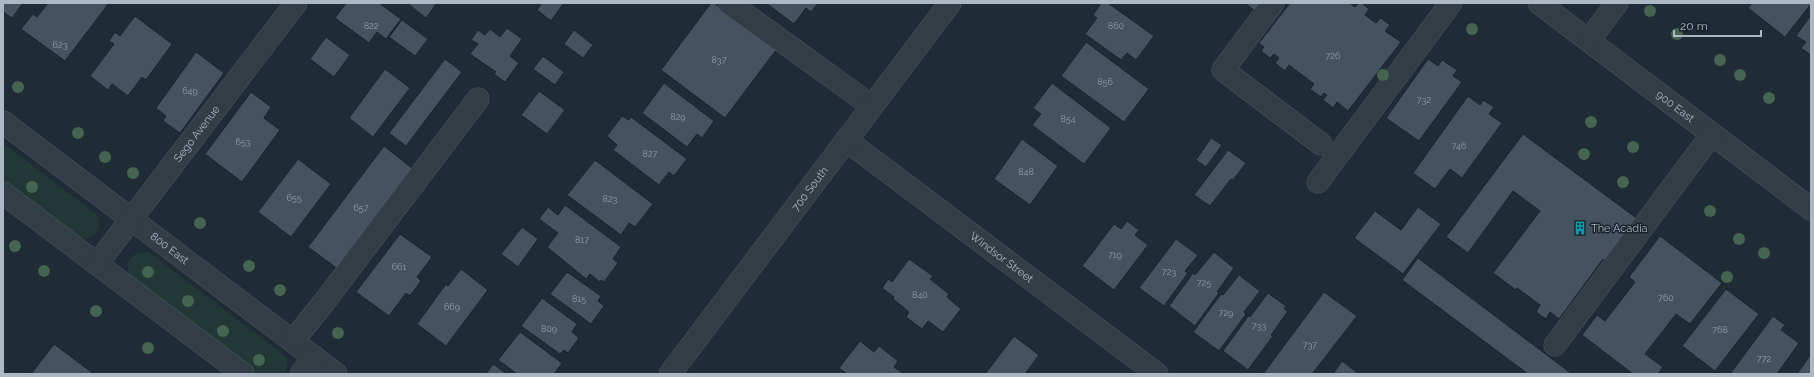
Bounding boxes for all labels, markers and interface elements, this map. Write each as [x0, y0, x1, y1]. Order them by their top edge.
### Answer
scale bar [1674, 12, 1761, 38]
text: 20 m [1680, 19, 1708, 33]
house number: 822 [364, 21, 379, 31]
house number: 860 [1108, 21, 1125, 31]
house number: 623 [53, 40, 68, 50]
house number: 726 [1326, 51, 1341, 61]
house number: 837 [712, 55, 727, 65]
house number: 856 [1097, 77, 1113, 87]
house number: 649 [182, 86, 198, 96]
street label: 900 East [1654, 88, 1697, 125]
house number: 732 [1417, 95, 1431, 105]
street label: Sego Avenue [171, 102, 222, 164]
house number: 829 [670, 112, 686, 122]
house number: 854 [1060, 114, 1076, 124]
house number: 653 [235, 137, 251, 147]
house number: 746 [1452, 141, 1467, 151]
house number: 827 [643, 149, 658, 159]
street label: 700 South [789, 164, 831, 213]
house number: 848 [1018, 167, 1034, 177]
house number: 655 [286, 193, 302, 203]
house number: 823 [603, 194, 618, 204]
house number: 657 [353, 203, 369, 213]
building icon: The Acadia [1572, 220, 1588, 236]
place label: The Acadia [1591, 222, 1648, 235]
street label: Windsor Street [968, 229, 1036, 285]
street label: 800 East [148, 230, 192, 267]
house number: 817 [575, 235, 589, 245]
house number: 719 [1108, 250, 1122, 260]
house number: 661 [392, 262, 406, 272]
house number: 723 [1162, 267, 1176, 277]
house number: 725 [1197, 278, 1211, 288]
house number: 840 [912, 290, 928, 300]
house number: 760 [1658, 293, 1674, 303]
house number: 815 [572, 294, 586, 304]
house number: 669 [444, 302, 460, 312]
house number: 729 [1219, 308, 1233, 318]
house number: 733 [1252, 321, 1266, 331]
house number: 809 [541, 324, 557, 334]
house number: 768 [1712, 325, 1728, 335]
house number: 737 [1303, 340, 1317, 350]
house number: 772 [1757, 354, 1771, 364]

